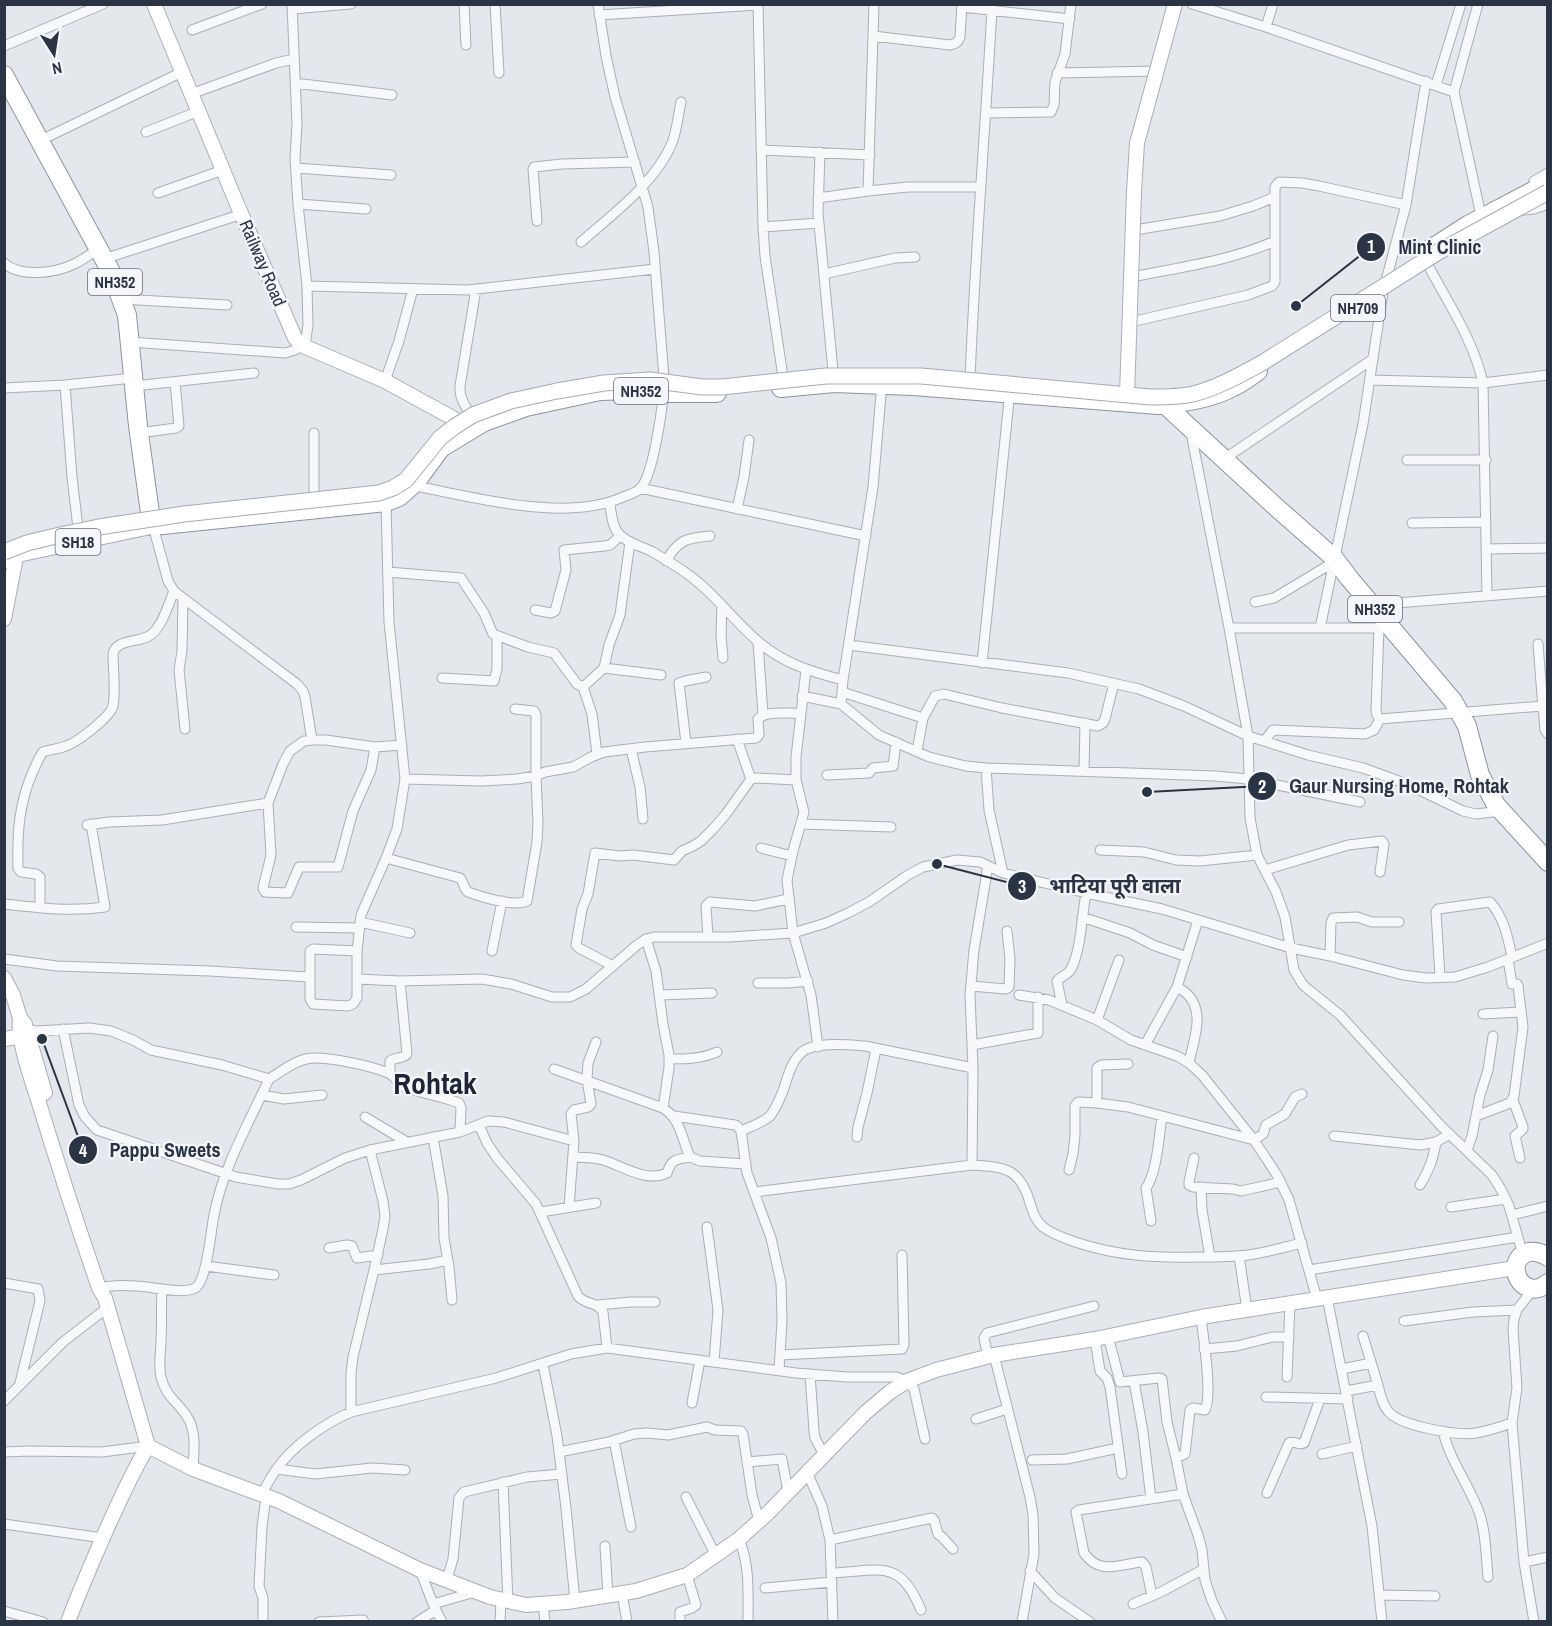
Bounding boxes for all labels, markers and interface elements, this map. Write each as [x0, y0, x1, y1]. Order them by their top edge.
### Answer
north arrow [24, 24, 84, 84]
text: N [50, 57, 64, 80]
street label: Railway Road [234, 216, 292, 310]
callout: Mint Clinic [1356, 228, 1493, 266]
text: Mint Clinic [1399, 233, 1481, 260]
text: 1 [1367, 234, 1376, 259]
road number: NH352 [88, 269, 142, 295]
road number: NH709 [1331, 295, 1385, 321]
road number: NH352 [614, 378, 668, 404]
road number: SH18 [56, 529, 100, 555]
road number: NH352 [1348, 596, 1402, 622]
callout: Gaur Nursing Home, Rohtak [1247, 767, 1521, 805]
text: Gaur Nursing Home, Rohtak [1289, 772, 1510, 799]
text: 2 [1258, 774, 1266, 799]
callout: भाटिया पूरी वाला [1007, 867, 1193, 905]
text: भाटिया पूरी वाला [1049, 872, 1182, 899]
text: 3 [1018, 874, 1026, 899]
district label: Rohtak [393, 1063, 477, 1103]
callout: Pappu Sweets [68, 1131, 233, 1169]
text: Pappu Sweets [109, 1136, 221, 1163]
text: 4 [79, 1138, 88, 1163]

